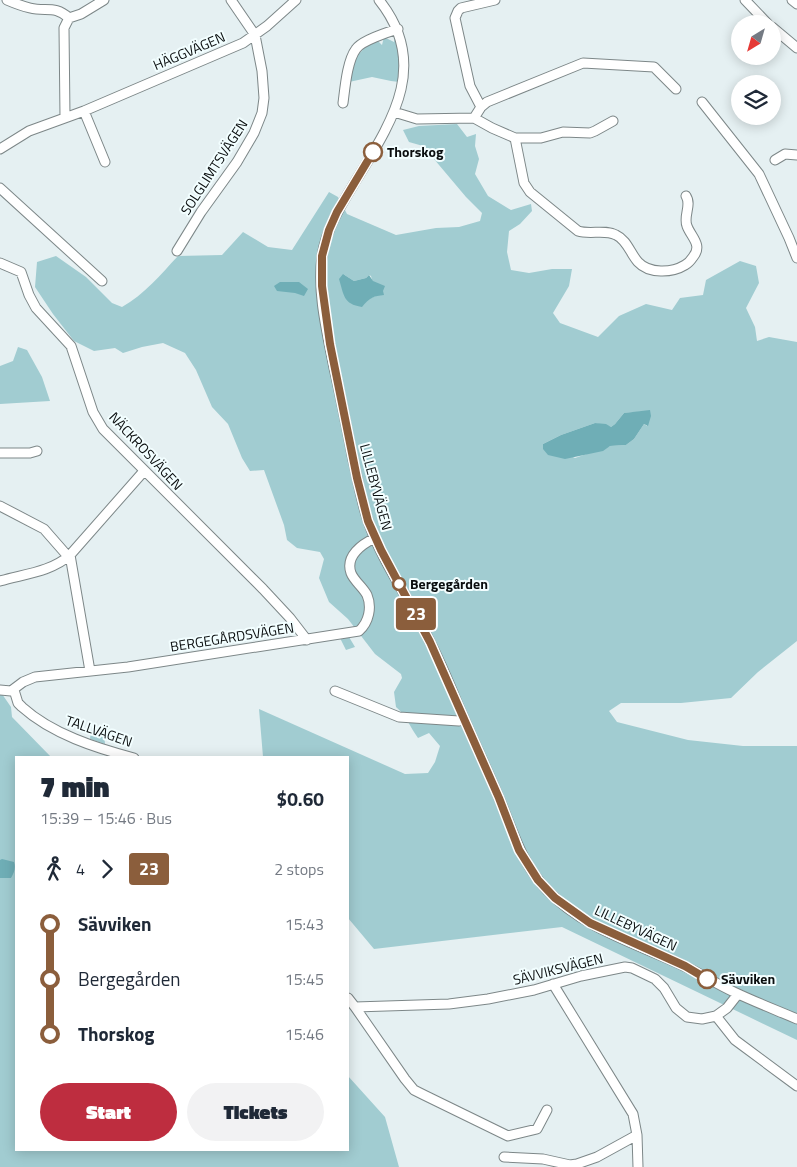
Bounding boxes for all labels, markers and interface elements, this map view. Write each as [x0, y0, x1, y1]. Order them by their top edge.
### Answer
north arrow [731, 15, 781, 65]
map controls [731, 15, 781, 125]
street label: HÄGGVÄGEN [149, 26, 228, 75]
button: layers [731, 75, 781, 125]
street label: SOLGLIMTSVÄGEN [175, 115, 252, 219]
place label: Thorskog [387, 141, 444, 162]
marker: Thorskog [363, 142, 383, 162]
street label: NÄCKROSVÄGEN [104, 407, 188, 495]
street label: LILLEBYVÄGEN [355, 441, 398, 533]
place label: Bergegården [410, 573, 488, 594]
marker: Bergegården [392, 577, 406, 591]
line badge: 23 [394, 598, 438, 630]
text: 23 [406, 600, 426, 627]
street label: BERGEGÅRDSVÄGEN [169, 616, 295, 657]
street label: TALLVÄGEN [63, 709, 135, 752]
text: 7 min [40, 765, 110, 808]
text: $0.60 [277, 784, 324, 813]
text: 15:39 – 15:46 · Bus [40, 806, 172, 830]
icon: walk [40, 855, 68, 883]
icon: forward [93, 855, 121, 883]
text: 23 [139, 855, 159, 882]
text: 4 [76, 857, 85, 881]
text: 2 stops [274, 857, 324, 881]
street label: LILLEBYVÄGEN [591, 899, 681, 956]
text: Sävviken [78, 909, 152, 938]
text: 15:43 [285, 912, 324, 936]
street label: SÄVVIKSVÄGEN [511, 947, 605, 990]
text: Bergegården [78, 964, 181, 993]
text: 15:45 [285, 967, 324, 991]
place label: Sävviken [721, 968, 775, 989]
marker: Sävviken [697, 969, 717, 989]
text: Thorskog [78, 1019, 155, 1048]
text: 15:46 [285, 1022, 324, 1046]
button: Start [40, 1083, 177, 1141]
button: Tickets [187, 1083, 324, 1141]

